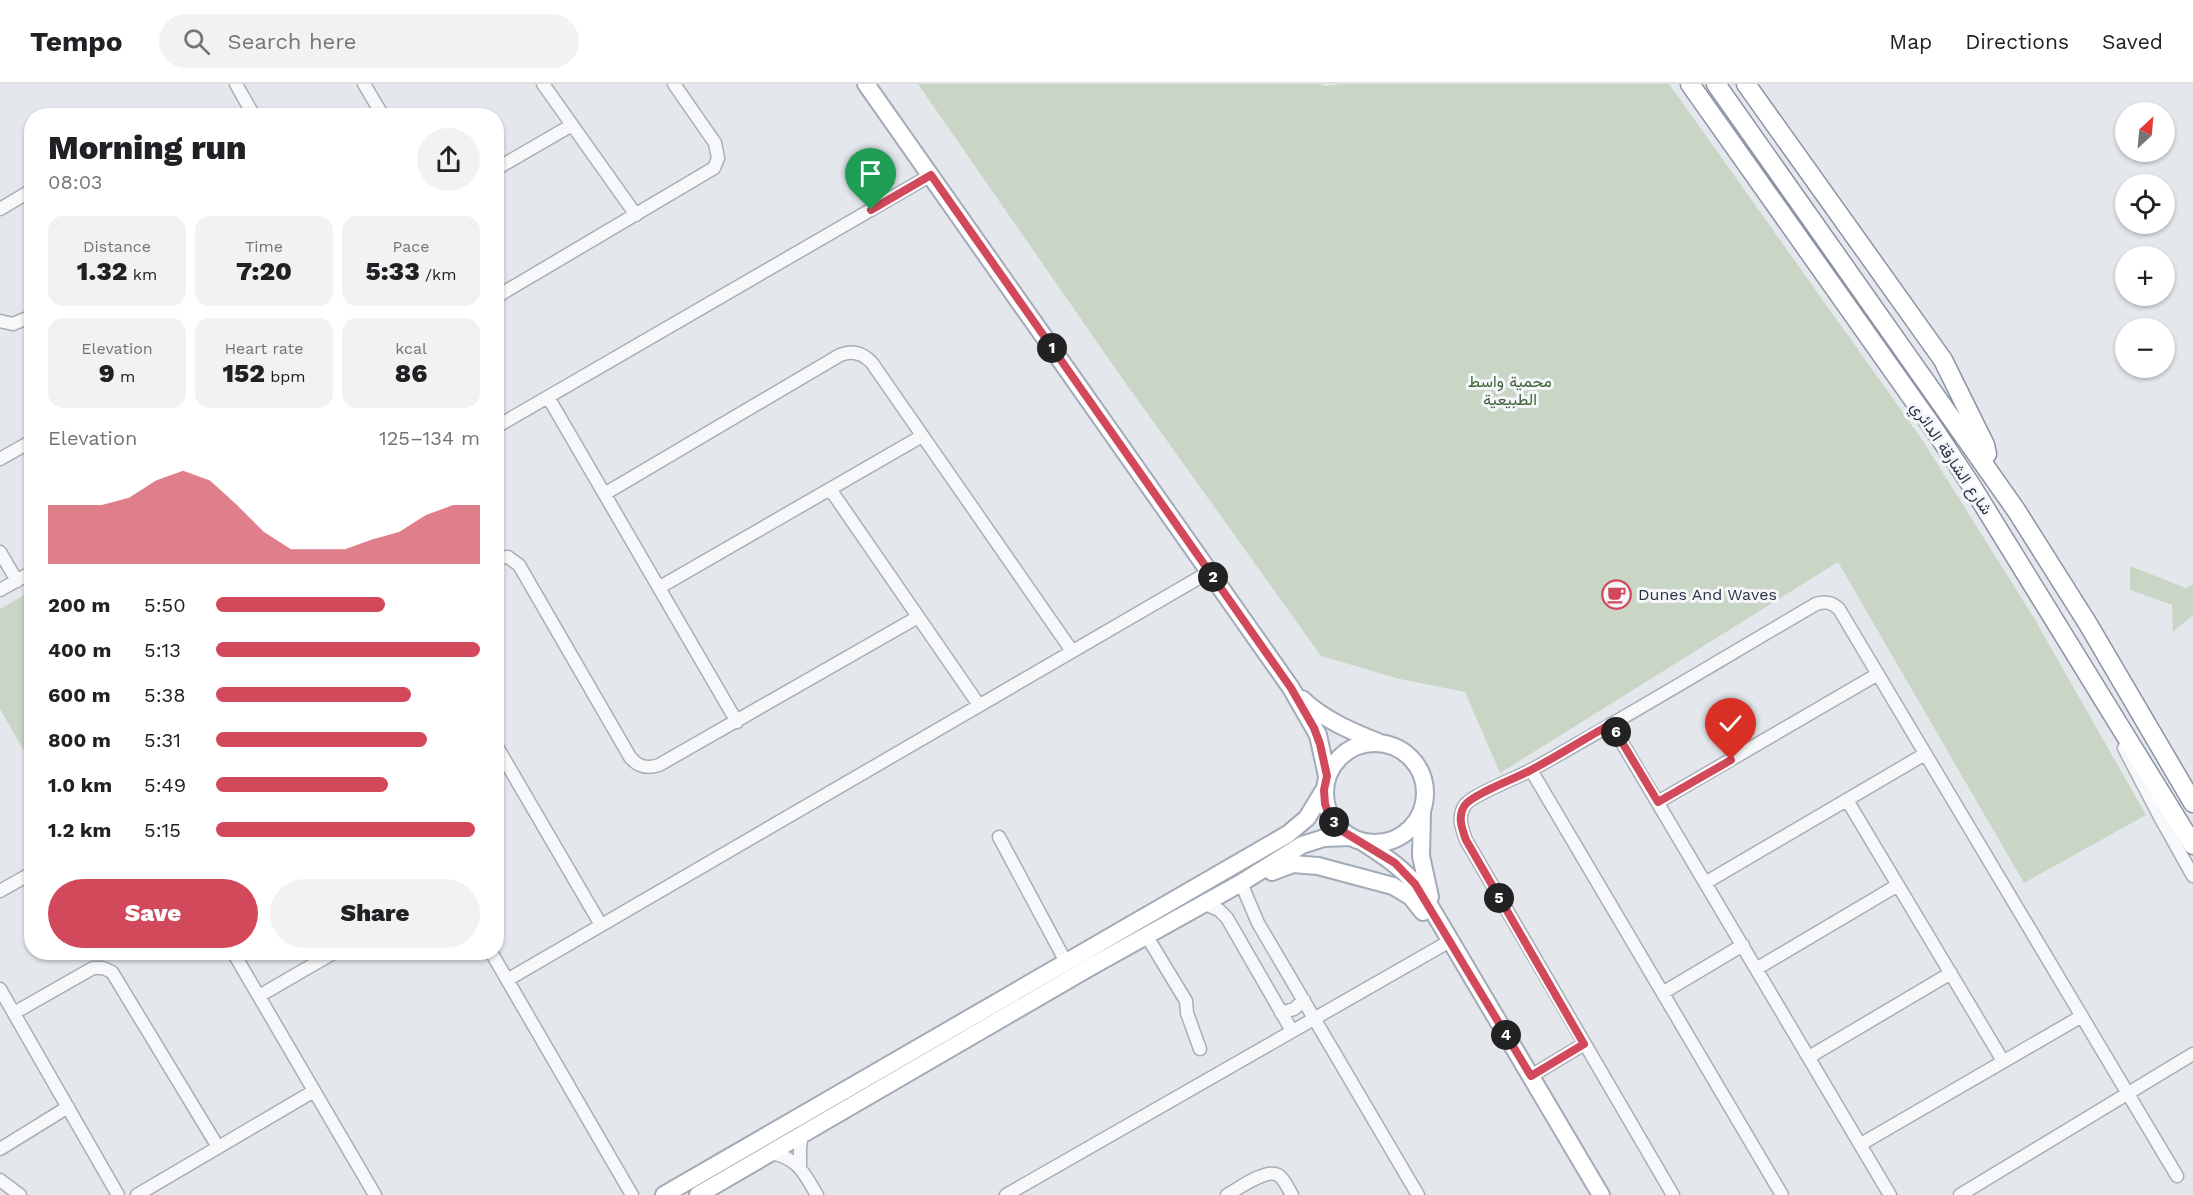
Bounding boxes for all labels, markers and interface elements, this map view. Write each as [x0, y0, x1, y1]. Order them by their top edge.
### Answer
search box [159, 14, 579, 68]
text: Tempo [30, 25, 123, 58]
icon: search [180, 25, 213, 58]
text: Search here [228, 29, 357, 54]
text: Map [1889, 29, 1932, 54]
text: Directions [1965, 29, 2069, 54]
text: Saved [2102, 29, 2163, 54]
north arrow [2115, 102, 2175, 162]
map controls [2115, 102, 2175, 378]
text: Morning run [48, 128, 247, 167]
button: share [417, 128, 480, 191]
pin [845, 148, 896, 210]
icon: arrive [854, 157, 887, 190]
text: 08:03 [48, 170, 102, 194]
button: locate [2115, 174, 2175, 234]
text: Distance [83, 237, 151, 256]
text: Time [245, 237, 283, 256]
text: Pace [392, 237, 430, 256]
button: + [2115, 246, 2175, 306]
text: 1.32 [77, 256, 127, 286]
text: 7:20 [236, 256, 292, 286]
text: 5:33 [366, 256, 420, 286]
text: km [127, 265, 157, 284]
text: /km [420, 265, 456, 284]
button: − [2115, 318, 2175, 378]
pin: 1 [1037, 333, 1067, 363]
text: 1 [1049, 338, 1055, 357]
text: Elevation [81, 339, 153, 358]
text: Heart rate [224, 339, 304, 358]
text: kcal [395, 339, 427, 358]
text: 9 [99, 358, 115, 388]
text: 152 [222, 358, 265, 388]
text: 86 [395, 358, 427, 388]
text: m [115, 367, 135, 386]
text: bpm [265, 367, 306, 386]
park label: محمية واسط الطبيعية [1468, 372, 1552, 409]
street label: شارع الشارقة الدائري [1903, 398, 1996, 521]
text: Elevation [48, 426, 137, 450]
text: 125–134 m [379, 426, 480, 450]
pin: 2 [1198, 562, 1228, 592]
text: 2 [1208, 567, 1218, 586]
cafe icon: Dunes And Waves [1601, 578, 1633, 610]
place label: Dunes And Waves [1638, 585, 1777, 604]
text: 200 m [48, 593, 110, 617]
text: 5:50 [144, 593, 186, 617]
text: 400 m [48, 638, 111, 662]
text: 5:13 [144, 638, 181, 662]
text: 600 m [48, 683, 111, 707]
text: 5:38 [144, 683, 186, 707]
pin [1705, 698, 1756, 760]
icon: check [1714, 707, 1747, 740]
pin: 6 [1601, 717, 1631, 747]
text: 6 [1611, 722, 1621, 741]
text: 800 m [48, 728, 111, 752]
text: 5:31 [144, 728, 181, 752]
text: 1.0 km [48, 773, 112, 797]
text: 5:49 [144, 773, 186, 797]
pin: 3 [1319, 807, 1349, 837]
text: 3 [1329, 812, 1339, 831]
text: 1.2 km [48, 818, 111, 842]
text: 5:15 [144, 818, 181, 842]
button: Save [48, 879, 258, 948]
button: Share [270, 879, 480, 948]
pin: 5 [1484, 883, 1514, 913]
text: 5 [1494, 888, 1504, 907]
pin: 4 [1491, 1020, 1521, 1050]
text: 4 [1501, 1025, 1511, 1044]

